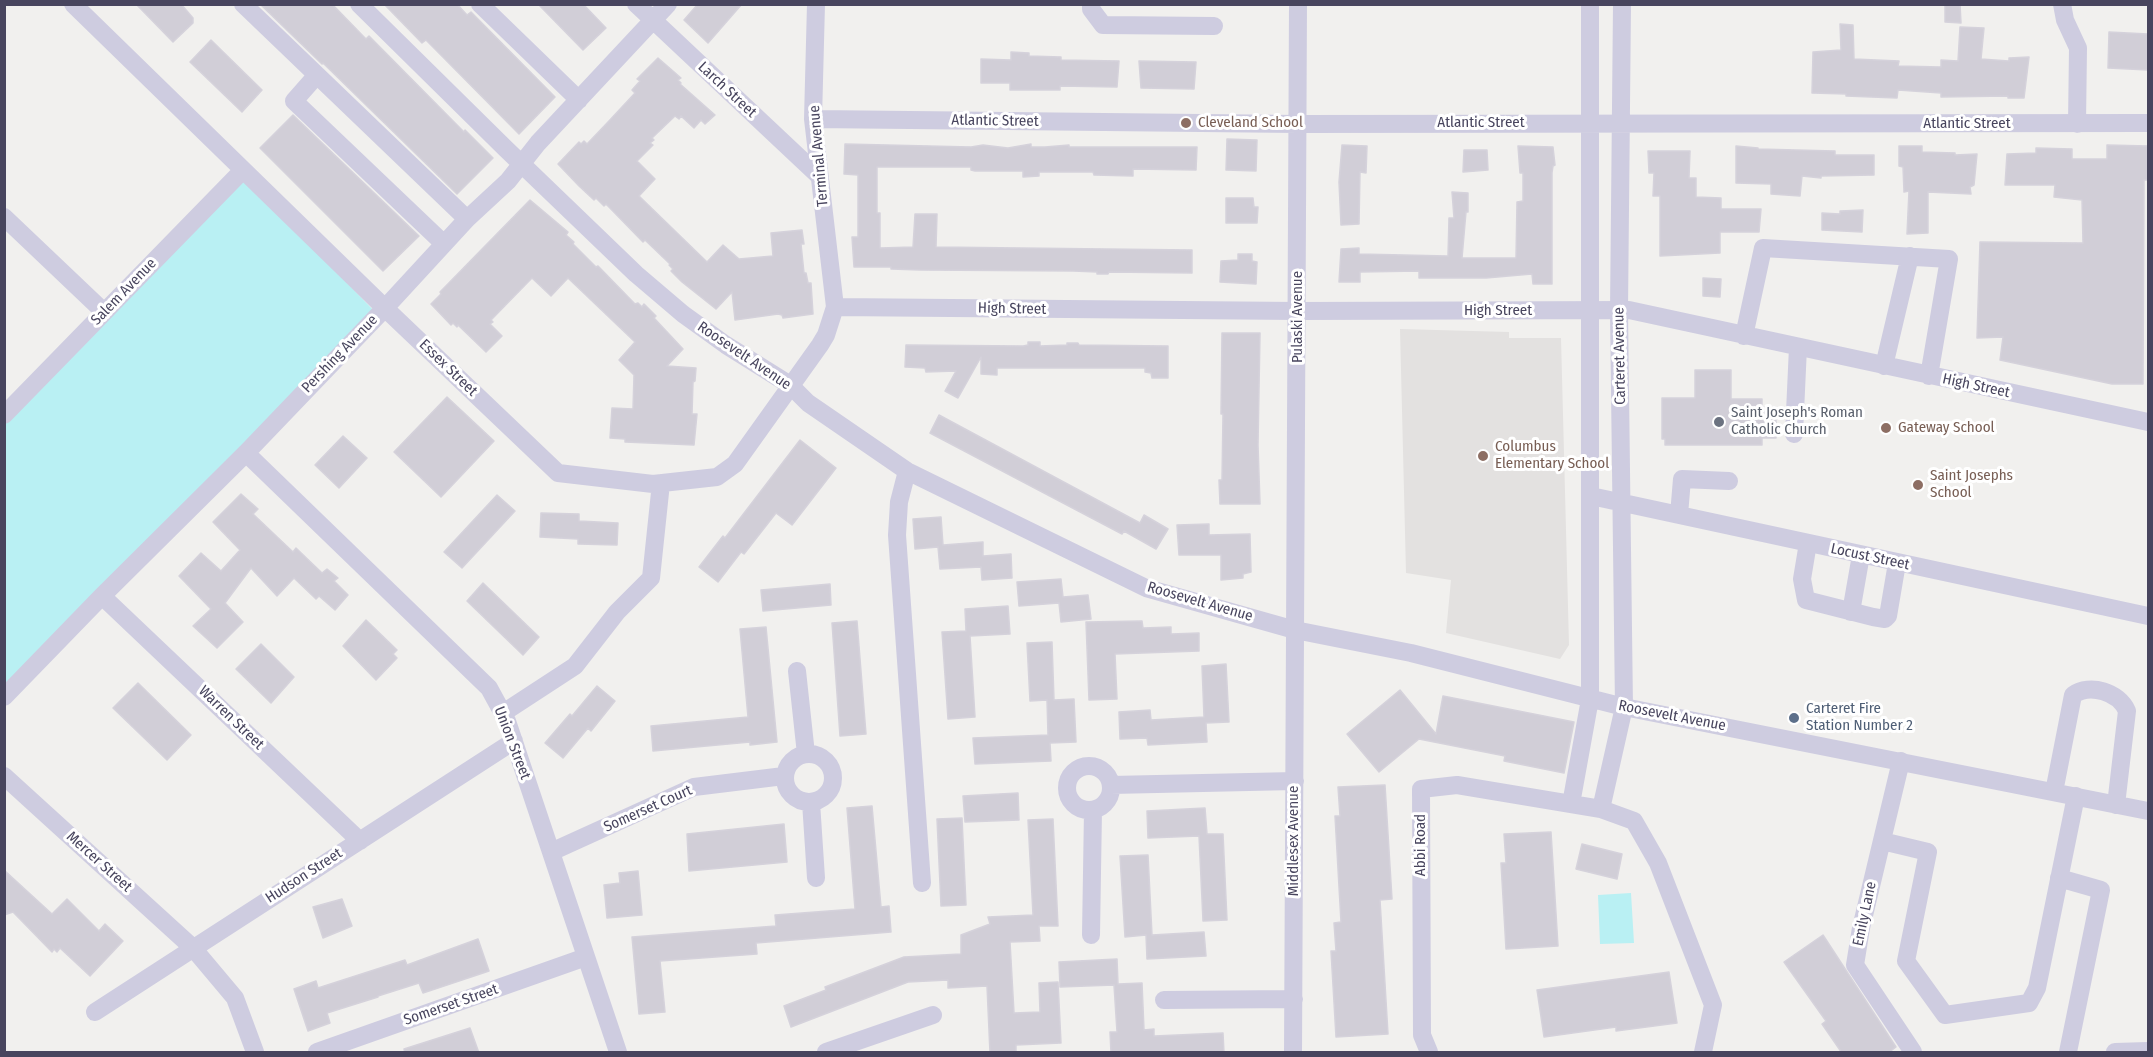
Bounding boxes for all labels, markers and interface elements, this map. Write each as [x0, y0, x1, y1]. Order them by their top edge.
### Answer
street label: Larch Street [694, 58, 760, 122]
street label: Terminal Avenue [806, 105, 832, 207]
street label: Atlantic Street [951, 111, 1039, 131]
place label: Cleveland School [1198, 114, 1303, 132]
street label: Atlantic Street [1437, 114, 1525, 132]
street label: Atlantic Street [1923, 115, 2011, 133]
marker: Cleveland School [1179, 116, 1193, 130]
street label: Salem Avenue [88, 255, 160, 329]
street label: Pulaski Avenue [1289, 271, 1307, 363]
street label: High Street [978, 299, 1046, 319]
street label: High Street [1464, 302, 1532, 320]
street label: Carteret Avenue [1610, 307, 1630, 405]
street label: Pershing Avenue [298, 311, 382, 397]
street label: Roosevelt Avenue [694, 318, 794, 394]
street label: Essex Street [415, 336, 481, 400]
street label: High Street [1941, 370, 2011, 402]
place label: Saint Joseph's Roman Catholic Church [1731, 404, 1863, 439]
marker: Saint Joseph's Roman Catholic Church [1712, 415, 1726, 429]
place label: Gateway School [1898, 419, 1995, 437]
marker: Gateway School [1879, 421, 1893, 435]
place label: Columbus Elementary School [1495, 438, 1609, 473]
marker: Columbus Elementary School [1476, 449, 1490, 463]
place label: Saint Josephs School [1930, 467, 2013, 502]
marker: Saint Josephs School [1911, 478, 1925, 492]
street label: Locust Street [1829, 540, 1911, 574]
street label: Roosevelt Avenue [1145, 578, 1255, 626]
street label: Warren Street [195, 682, 267, 754]
street label: Roosevelt Avenue [1617, 697, 1727, 735]
place label: Carteret Fire Station Number 2 [1806, 700, 1913, 735]
street label: Union Street [490, 704, 534, 782]
marker: Carteret Fire Station Number 2 [1787, 711, 1801, 725]
street label: Somerset Court [601, 782, 695, 836]
street label: Middlesex Avenue [1285, 786, 1303, 896]
street label: Abbi Road [1412, 814, 1430, 876]
street label: Mercer Street [62, 828, 136, 896]
street label: Hudson Street [262, 845, 346, 907]
street label: Emily Lane [1849, 880, 1881, 948]
street label: Somerset Street [402, 980, 500, 1030]

